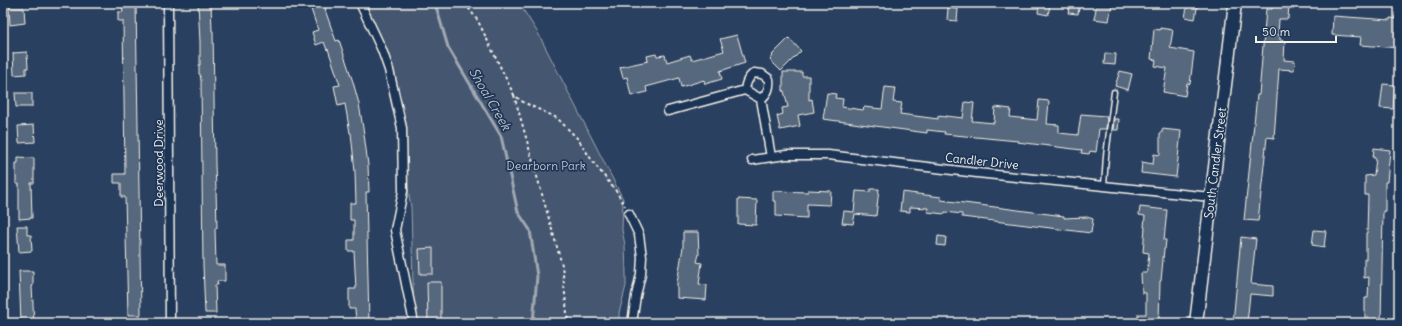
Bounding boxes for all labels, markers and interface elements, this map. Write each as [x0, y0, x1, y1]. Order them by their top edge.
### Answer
scale bar [1256, 18, 1336, 44]
text: 50 m [1262, 24, 1291, 39]
water label: Shoal Creek [465, 65, 515, 135]
street label: South Candler Street [1201, 107, 1229, 219]
street label: Deerwood Drive [151, 119, 166, 207]
street label: Candler Drive [944, 150, 1020, 172]
park label: Dearborn Park [506, 158, 586, 173]

